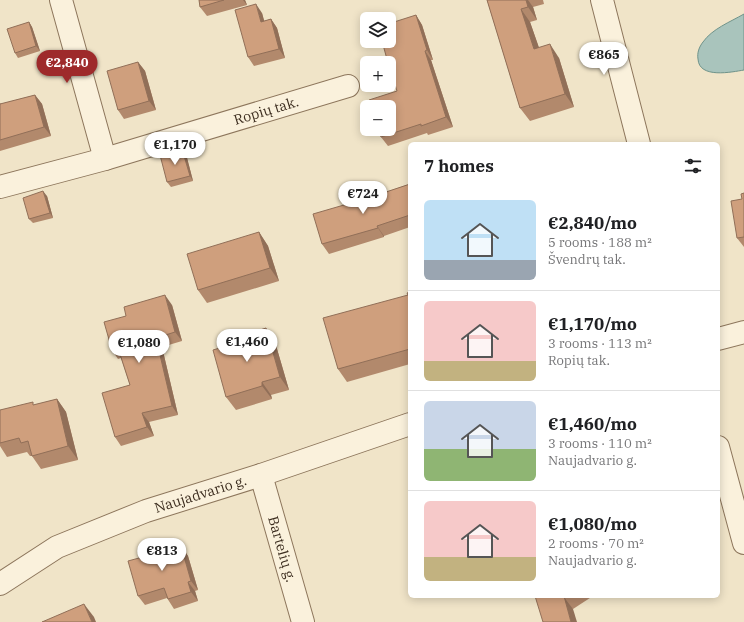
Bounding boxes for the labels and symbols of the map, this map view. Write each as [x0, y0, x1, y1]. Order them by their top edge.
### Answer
pin: €865 [580, 42, 628, 76]
pin: €2,840 [34, 50, 100, 84]
street label: Ropių tak. [232, 92, 301, 129]
pin: €1,170 [142, 132, 208, 166]
pin: €724 [339, 181, 387, 215]
pin: €1,460 [214, 329, 280, 363]
pin: €1,080 [106, 330, 172, 364]
street label: Naujadvario g. [152, 471, 249, 517]
street label: Bartelių g. [264, 514, 300, 584]
pin: €813 [138, 538, 186, 572]

